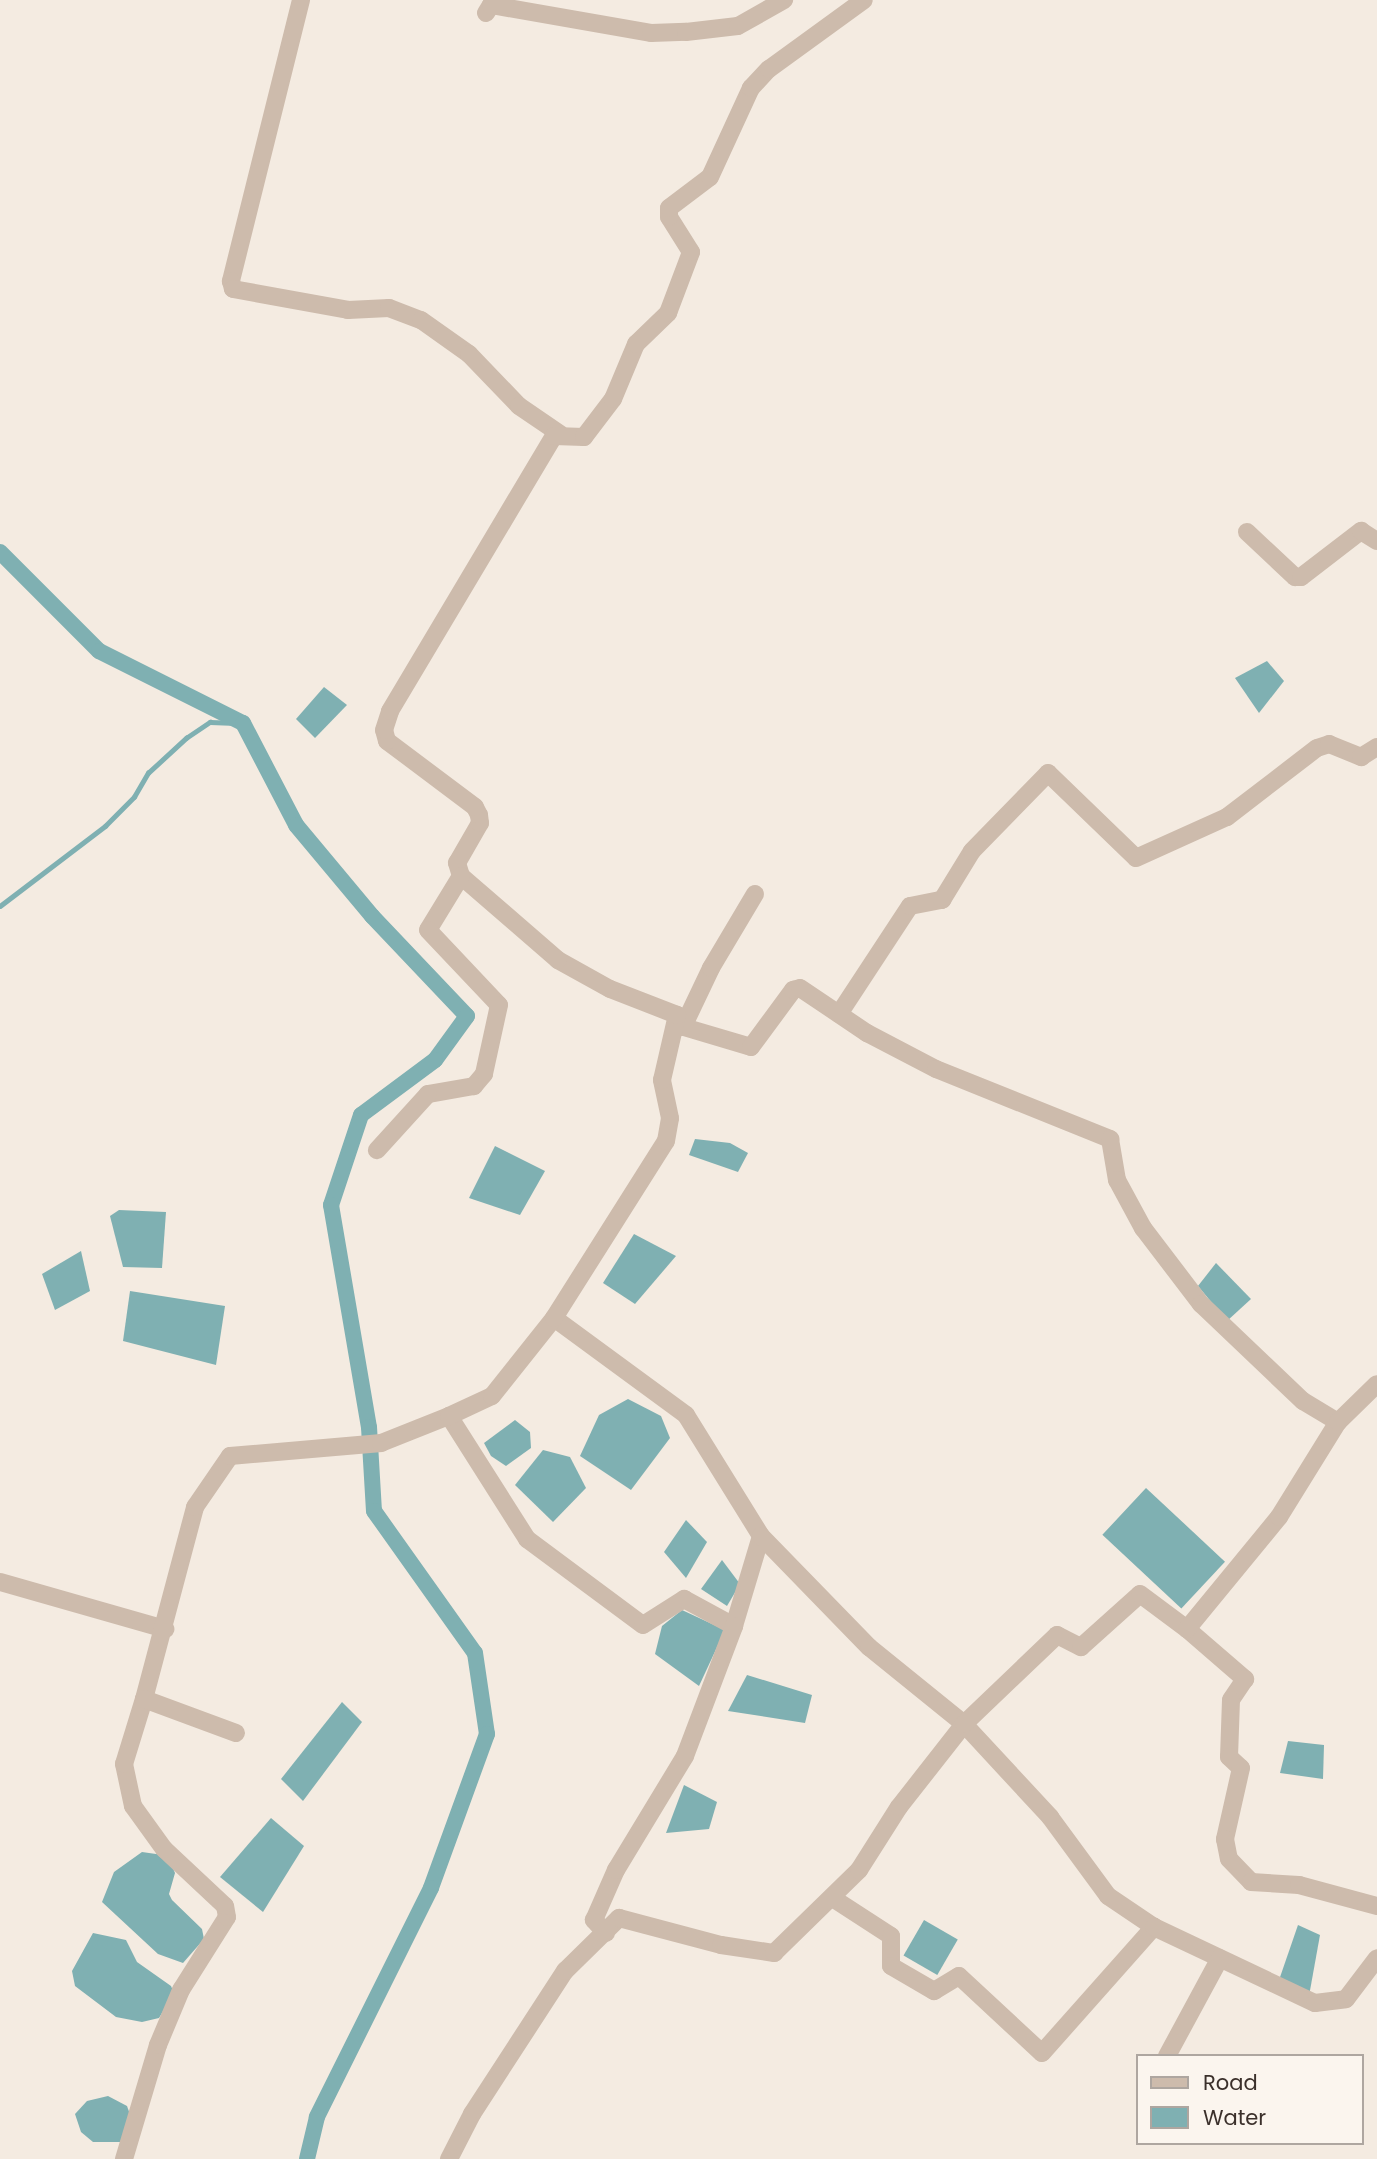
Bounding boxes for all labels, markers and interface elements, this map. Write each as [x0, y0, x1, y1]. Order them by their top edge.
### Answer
legend [1136, 2054, 1363, 2145]
text: Road [1203, 2068, 1258, 2097]
text: Water [1203, 2103, 1266, 2132]

